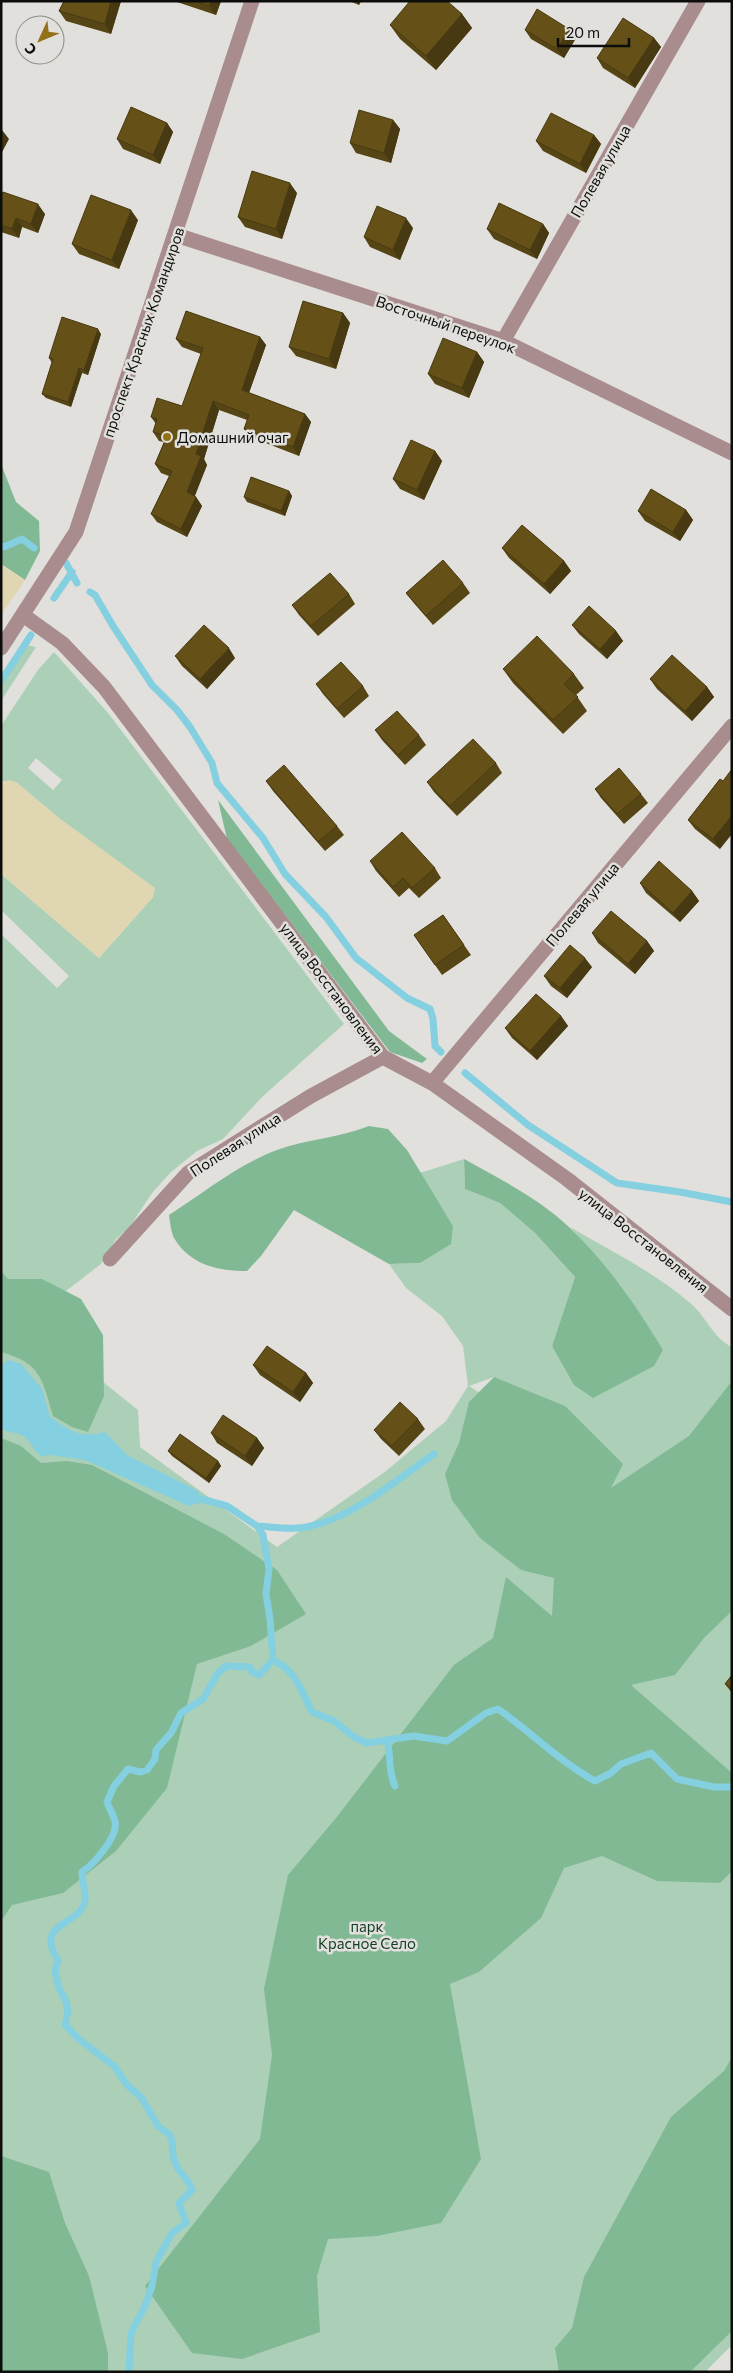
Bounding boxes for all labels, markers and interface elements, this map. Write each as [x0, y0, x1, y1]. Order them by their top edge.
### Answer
north arrow [15, 15, 65, 65]
scale bar [558, 15, 629, 47]
text: 20 m [566, 23, 600, 41]
text: С [21, 40, 40, 59]
street label: Полевая улица [566, 121, 634, 221]
street label: проспект Красных Командиров [99, 225, 187, 439]
street label: Восточный переулок [374, 292, 518, 356]
place label: Домашний очаг [177, 428, 289, 446]
marker: Домашний очаг [161, 431, 173, 443]
street label: Полевая улица [542, 858, 622, 950]
street label: улица Восстановления [277, 919, 387, 1057]
street label: Полевая улица [186, 1108, 284, 1180]
street label: улица Восстановления [576, 1184, 712, 1296]
park label: парк Красное Село [318, 1917, 416, 1952]

